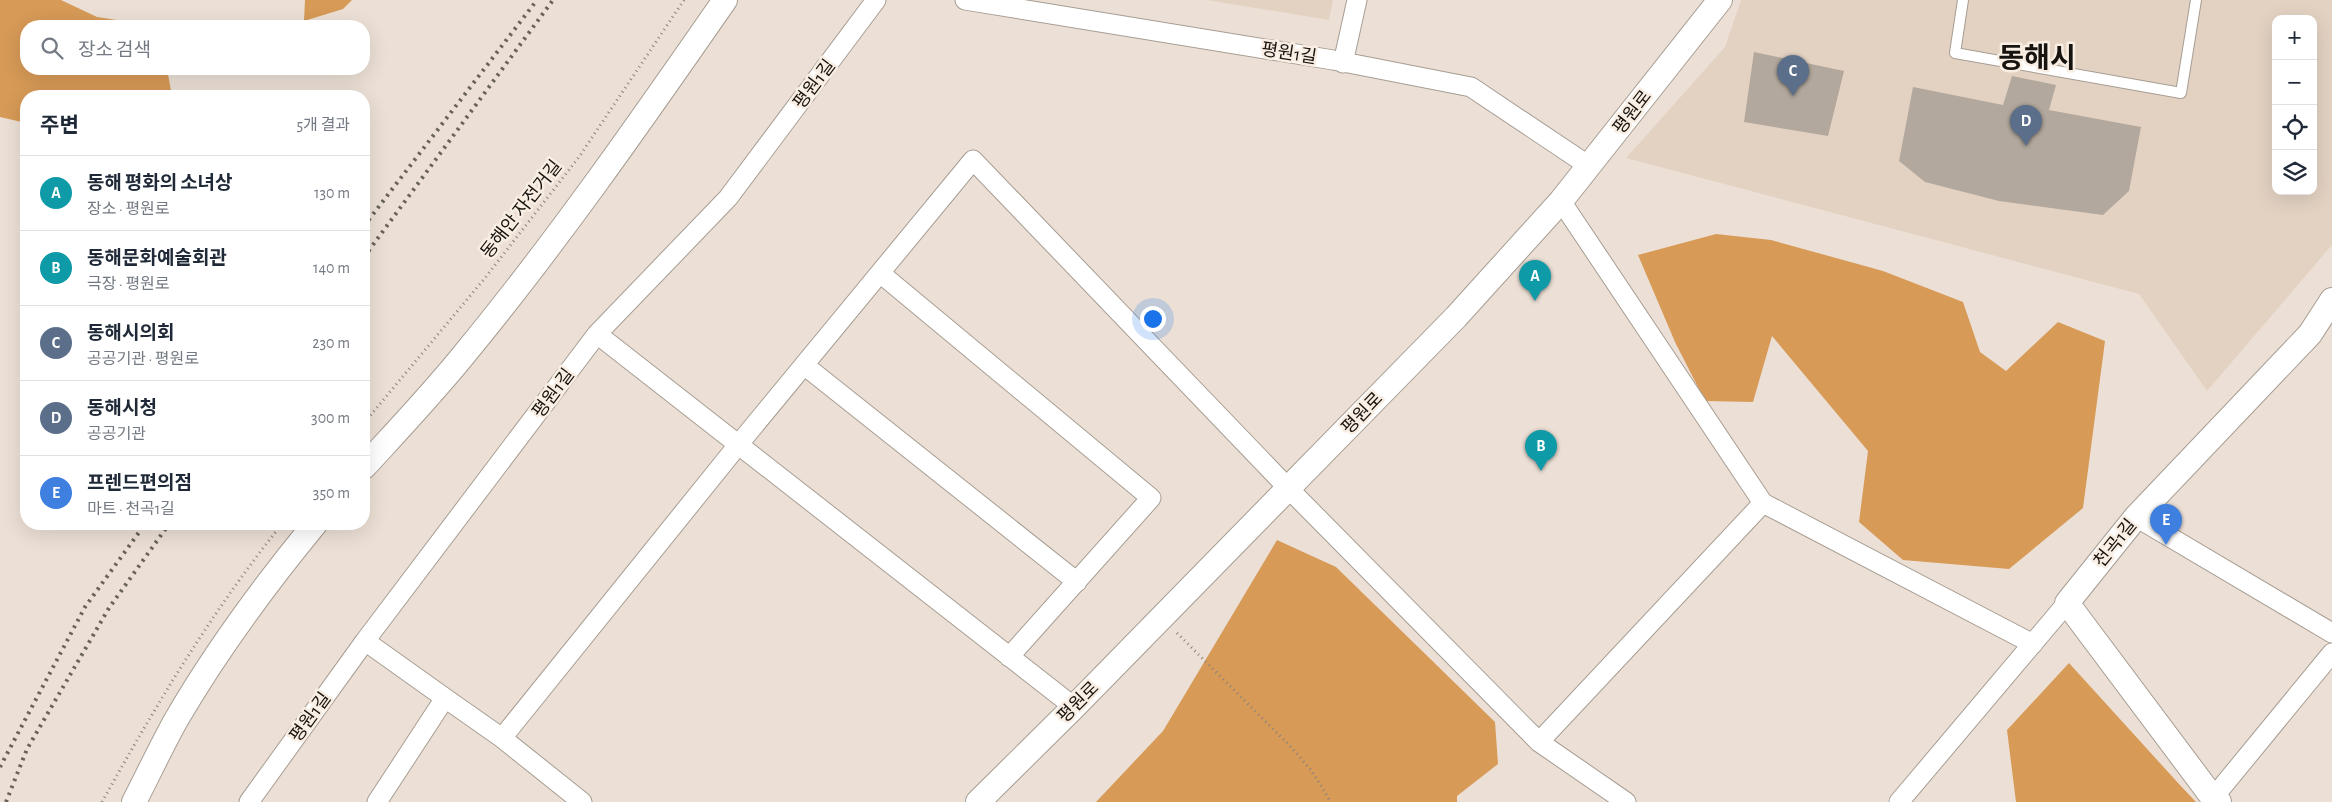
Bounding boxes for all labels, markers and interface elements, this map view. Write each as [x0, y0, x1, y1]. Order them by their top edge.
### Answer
map controls [2272, 15, 2317, 195]
button: + [2272, 15, 2317, 60]
search box [20, 20, 370, 75]
icon: search [38, 34, 66, 62]
street label: 평원1길 [1260, 40, 1318, 67]
text: 장소 검색 [78, 41, 151, 60]
district label: 동해시 [1998, 43, 2076, 73]
pin: C [1777, 55, 1809, 96]
street label: 평원1길 [790, 56, 839, 112]
button: − [2272, 60, 2317, 105]
street label: 평원로 [1610, 87, 1655, 138]
pin: D [2010, 105, 2042, 146]
button: locate [2272, 105, 2317, 150]
text: 주변 [40, 115, 79, 136]
text: 5개 결과 [297, 117, 350, 133]
button: layers [2272, 150, 2317, 195]
street label: 동해안 자전거길 [477, 157, 565, 262]
text: 동해 평화의 소녀상 [87, 174, 233, 193]
text: A [51, 185, 61, 201]
text: 130 m [314, 185, 350, 201]
text: 장소 · 평원로 [87, 201, 170, 217]
text: 동해문화예술회관 [87, 249, 227, 268]
text: B [51, 260, 61, 276]
text: 140 m [313, 260, 350, 276]
pin: A [1519, 260, 1551, 301]
text: 극장 · 평원로 [87, 276, 170, 292]
your location [1140, 306, 1166, 332]
text: 동해시의회 [87, 324, 174, 343]
text: C [52, 335, 60, 351]
text: 230 m [312, 335, 350, 351]
text: 공공기관 · 평원로 [87, 351, 199, 367]
street label: 평원1길 [529, 365, 578, 421]
street label: 평원로 [1338, 389, 1386, 438]
text: 동해시청 [87, 399, 157, 418]
text: D [51, 410, 61, 426]
text: 300 m [311, 410, 350, 426]
text: 공공기관 [87, 426, 146, 442]
pin: B [1525, 430, 1557, 471]
text: 프렌드편의점 [87, 474, 192, 493]
text: E [52, 485, 60, 501]
text: 350 m [313, 485, 350, 501]
text: 마트 · 천곡1길 [87, 501, 175, 517]
pin: E [2150, 504, 2182, 545]
street label: 천곡1길 [2090, 516, 2140, 571]
street label: 평원로 [1054, 678, 1103, 727]
street label: 평원1길 [286, 689, 335, 745]

